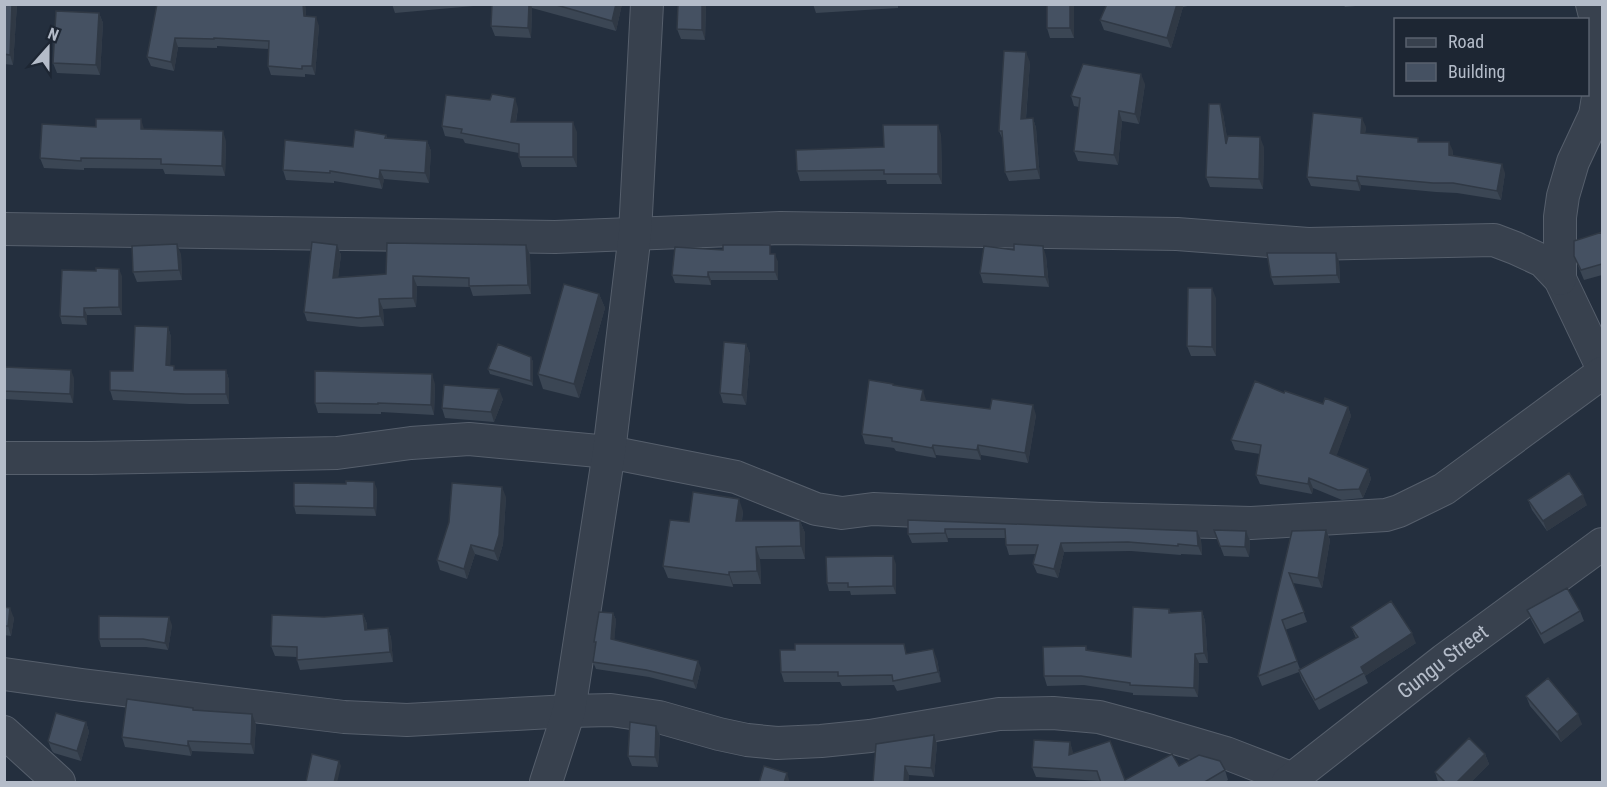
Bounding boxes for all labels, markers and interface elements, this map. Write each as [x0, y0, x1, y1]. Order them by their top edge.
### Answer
north arrow [18, 18, 78, 78]
legend [1394, 18, 1589, 96]
text: N [45, 24, 61, 45]
text: Road [1448, 31, 1484, 52]
text: Building [1448, 61, 1505, 82]
street label: Gungu Street [1393, 620, 1493, 704]

